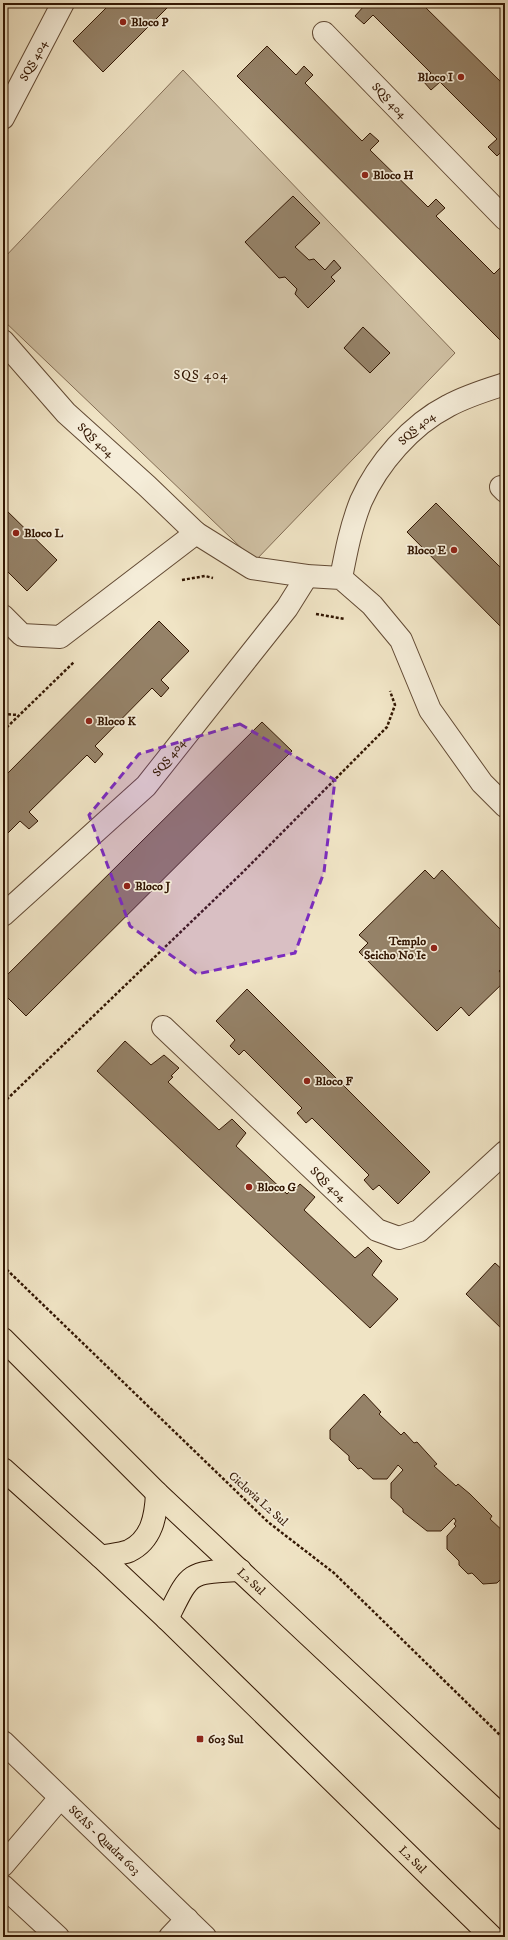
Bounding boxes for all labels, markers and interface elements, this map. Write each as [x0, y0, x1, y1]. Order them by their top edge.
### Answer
place label: Bloco P [131, 15, 169, 30]
marker: Bloco P [118, 17, 128, 27]
street label: SQS 404 [16, 36, 50, 83]
place label: Bloco I [418, 70, 453, 85]
marker: Bloco I [456, 72, 466, 82]
street label: SQS 404 [369, 79, 411, 122]
place label: Bloco H [373, 168, 414, 183]
marker: Bloco H [360, 170, 370, 180]
district label: SQS 404 [174, 367, 229, 383]
street label: SQS 404 [395, 408, 439, 448]
street label: SQS 404 [74, 420, 118, 461]
place label: Bloco L [24, 526, 64, 541]
marker: Bloco L [11, 528, 21, 538]
place label: Bloco E [407, 543, 446, 558]
marker: Bloco E [449, 545, 459, 555]
place label: Bloco K [97, 714, 137, 729]
marker: Bloco K [84, 716, 94, 726]
street label: SQS 404 [149, 735, 189, 779]
place label: Bloco J [135, 879, 171, 894]
marker: Bloco J [122, 881, 132, 891]
place label: Templo Seicho No Ie [364, 934, 426, 963]
marker: Templo Seicho No Ie [429, 943, 439, 953]
place label: Bloco F [315, 1074, 354, 1089]
marker: Bloco F [302, 1076, 312, 1086]
street label: SQS 404 [307, 1163, 350, 1205]
place label: Bloco G [257, 1180, 297, 1195]
marker: Bloco G [244, 1182, 254, 1192]
street label: Ciclovia L2 Sul [225, 1469, 291, 1530]
street label: L2 Sul [234, 1565, 269, 1598]
place label: 603 Sul [208, 1732, 244, 1747]
marker: 603 Sul [195, 1734, 205, 1744]
street label: SGAS - Quadra 603 [65, 1802, 143, 1878]
street label: L2 Sul [396, 1843, 430, 1877]

